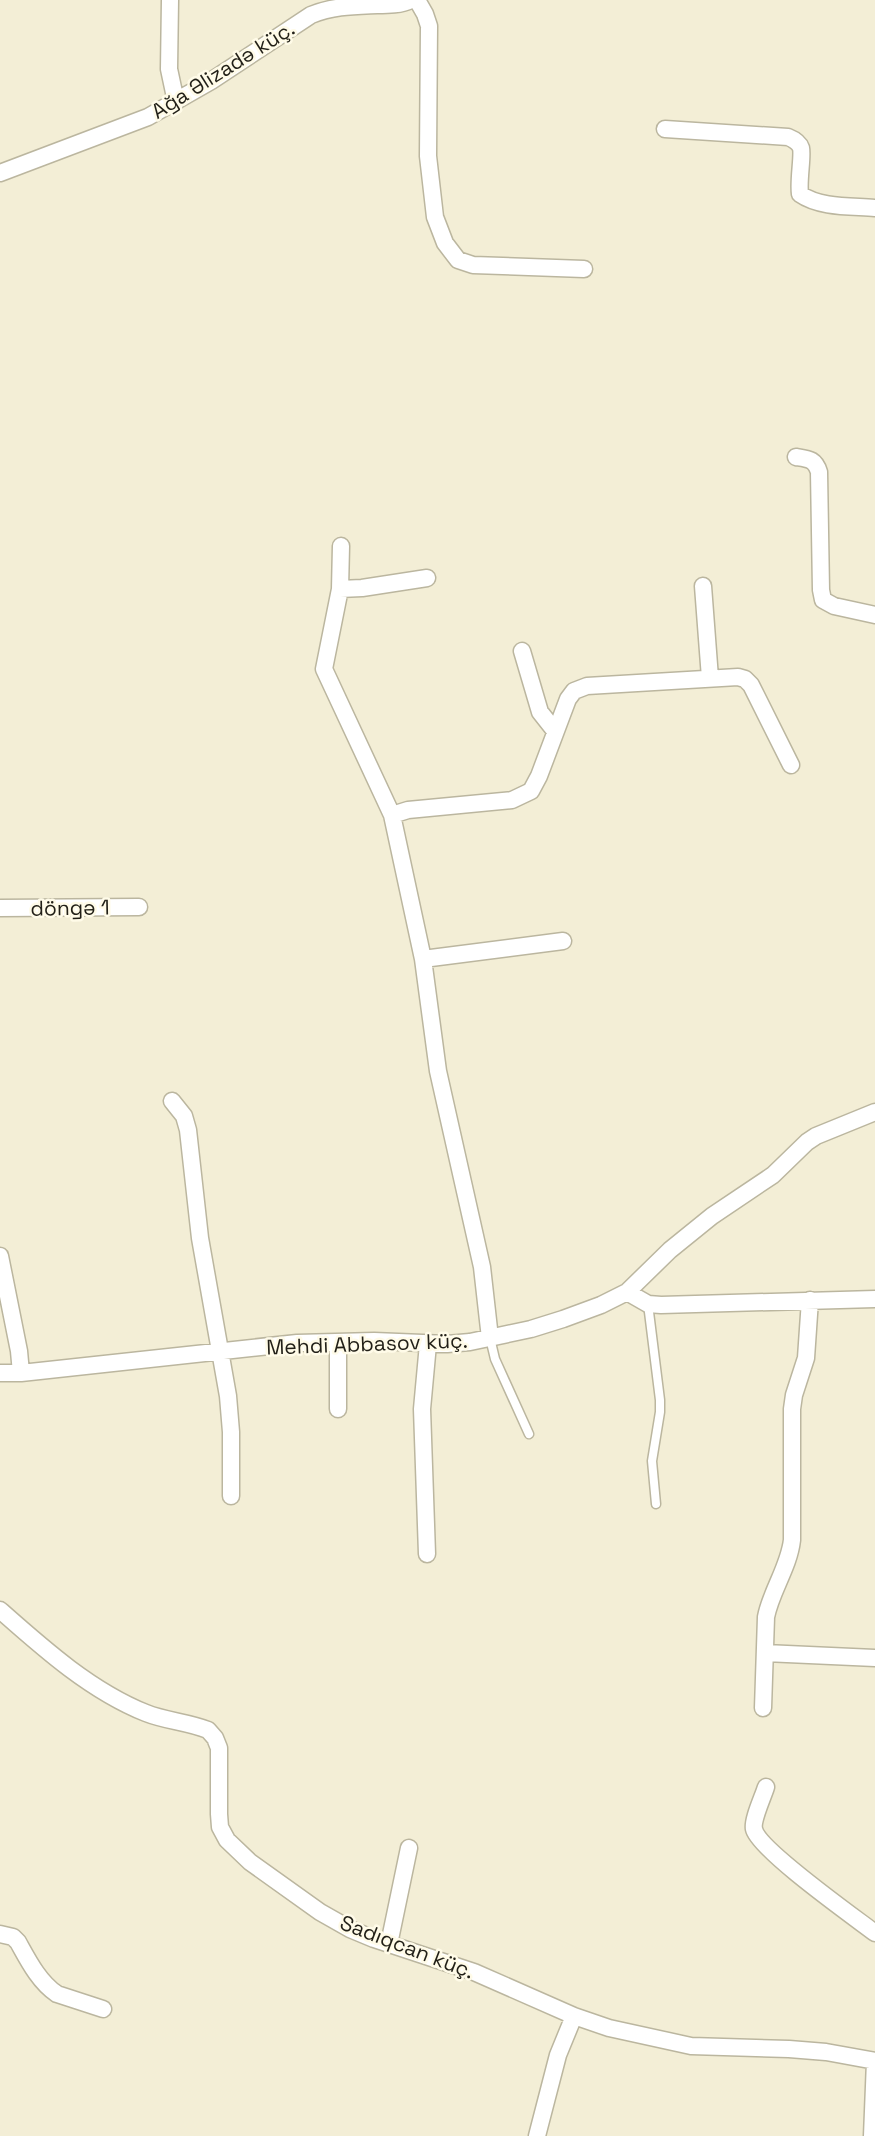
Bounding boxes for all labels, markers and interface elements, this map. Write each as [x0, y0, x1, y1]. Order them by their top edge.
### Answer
street label: Ağa Əlizadə küç. [146, 15, 299, 124]
street label: döngə 1 [30, 893, 110, 922]
street label: Mehdi Abbasov küç. [266, 1326, 468, 1361]
street label: Sadıqcan küç. [336, 1909, 478, 1985]

